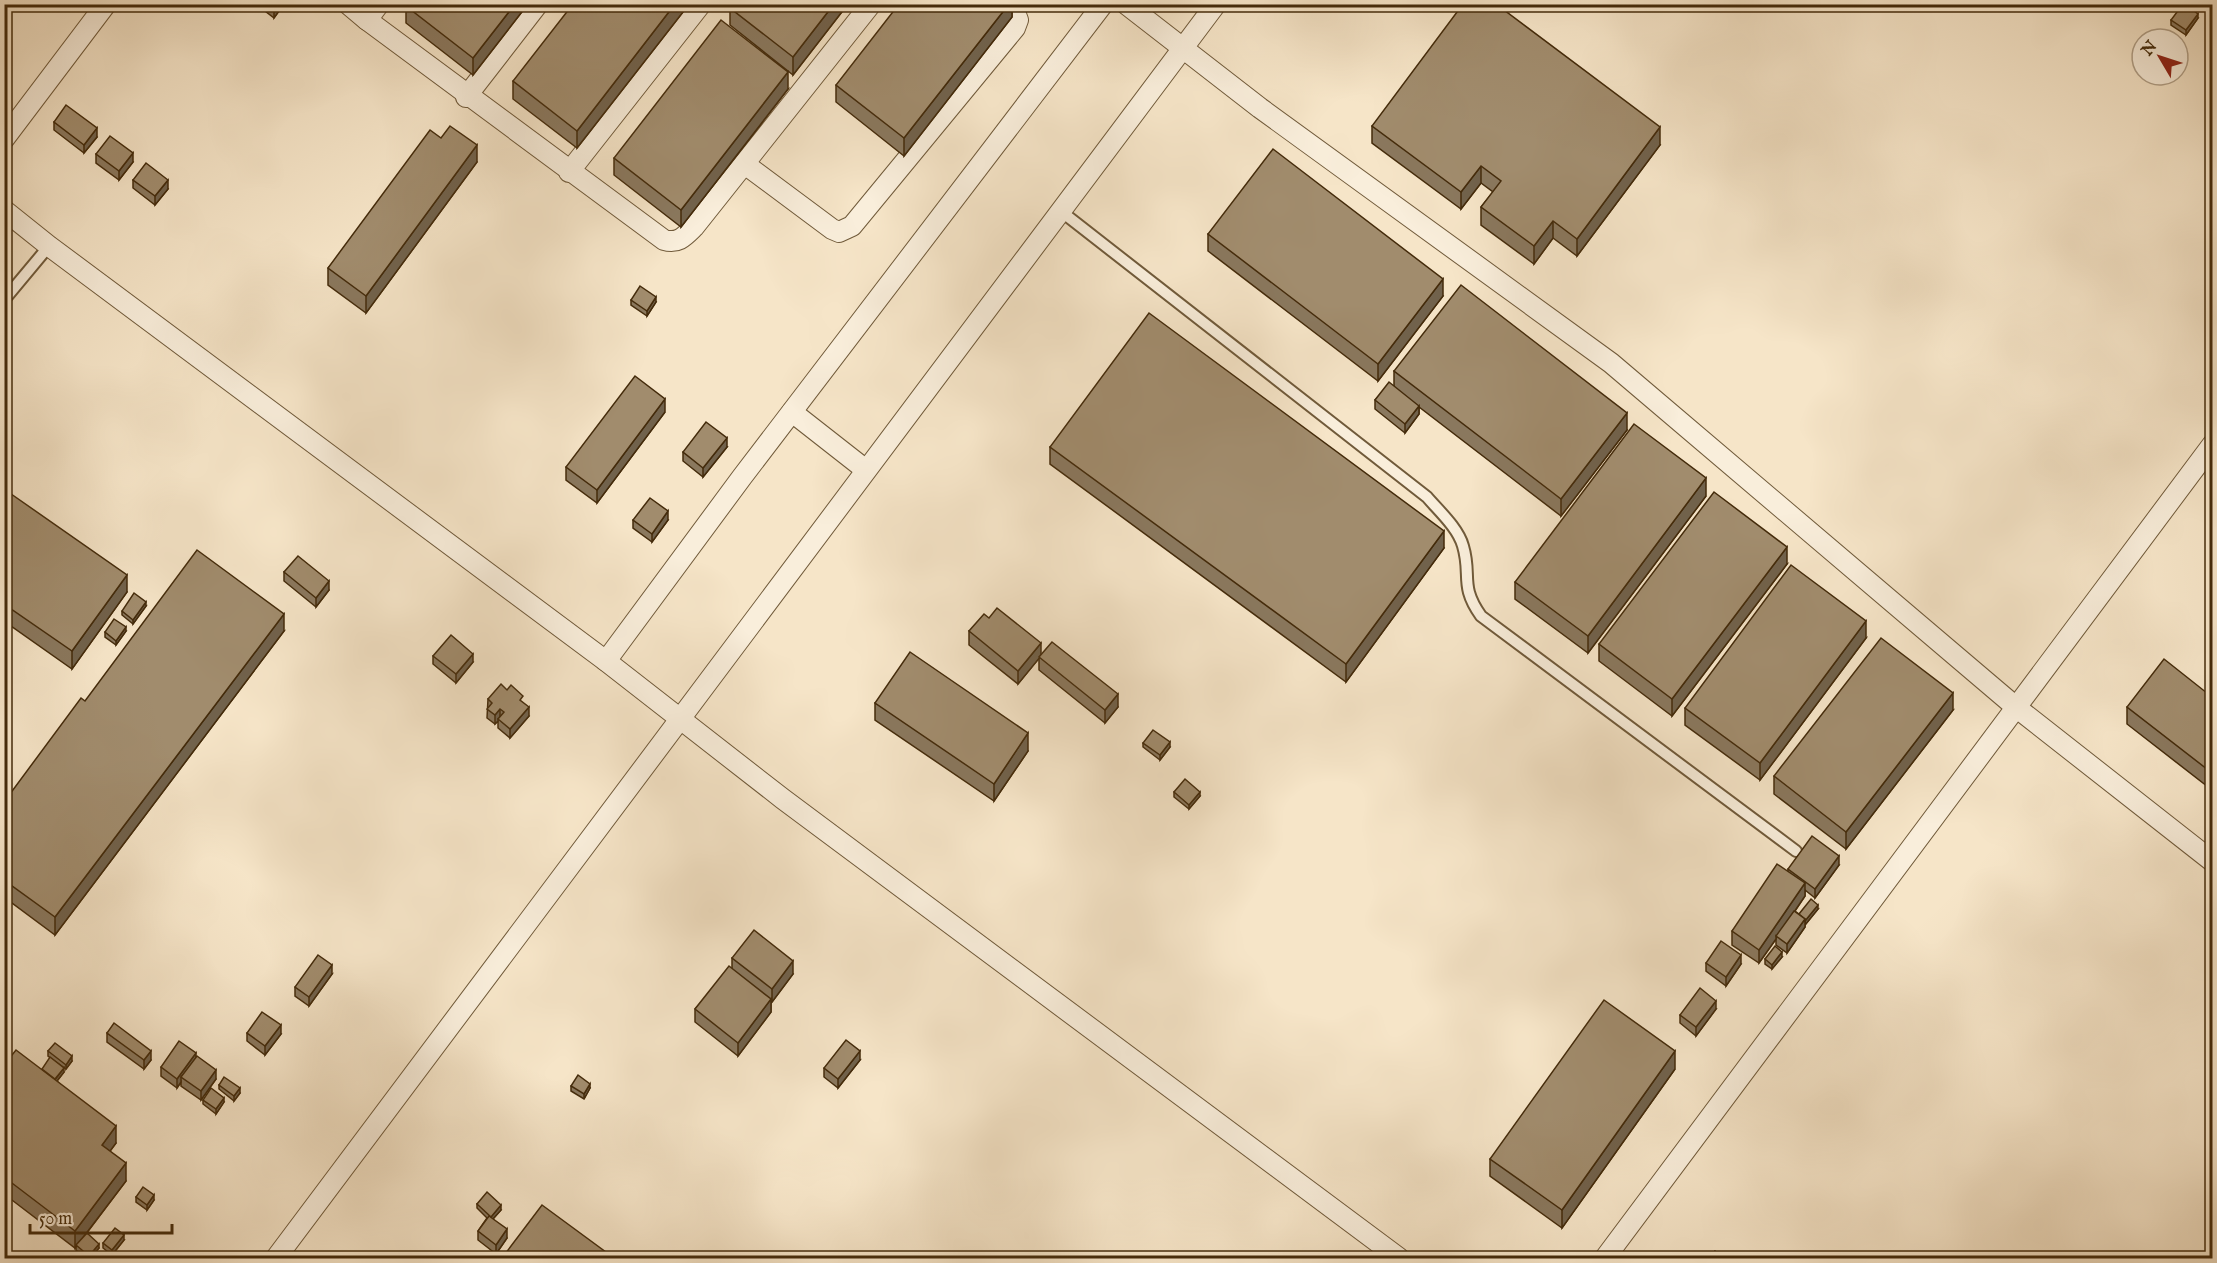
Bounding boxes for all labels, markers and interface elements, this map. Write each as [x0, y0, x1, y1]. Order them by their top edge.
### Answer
north arrow [2130, 27, 2190, 87]
text: N [2137, 37, 2162, 61]
scale bar [30, 1197, 172, 1235]
text: 50 m [39, 1208, 72, 1231]

